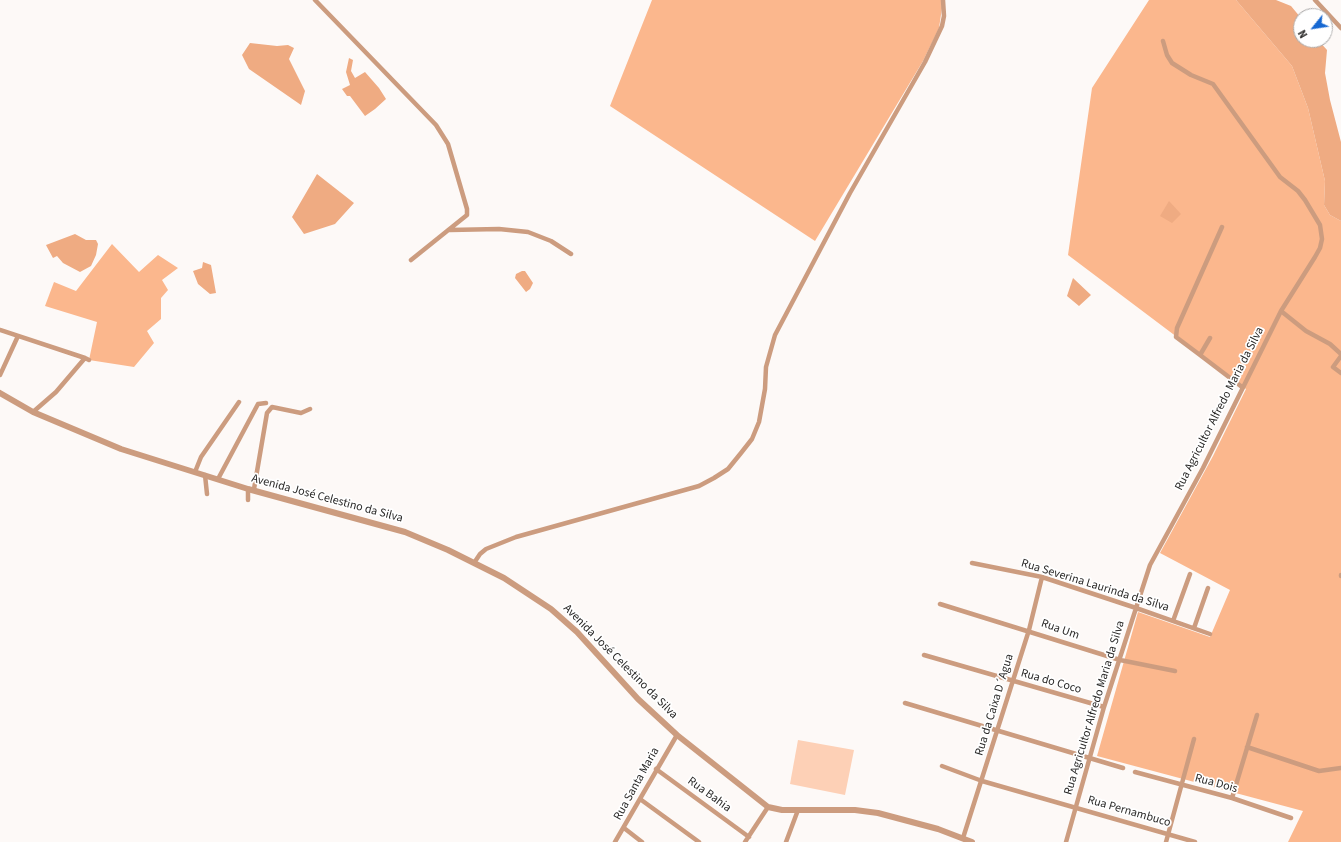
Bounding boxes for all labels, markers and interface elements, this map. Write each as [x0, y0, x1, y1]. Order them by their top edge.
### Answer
north arrow [1293, 8, 1333, 48]
text: N [1295, 27, 1311, 41]
street label: Rua Agricultor Alfredo Maria da Silva [1172, 325, 1268, 493]
street label: Avenida José Celestino da Silva [250, 472, 404, 526]
street label: Rua Severina Laurinda da Silva [1019, 557, 1171, 615]
street label: Avenida José Celestino da Silva [560, 602, 680, 722]
street label: Rua Um [1039, 617, 1081, 643]
street label: Rua Agricultor Alfredo Maria da Silva [1062, 619, 1128, 797]
street label: Rua da Caixa D´Agua [973, 652, 1017, 758]
street label: Rua do Coco [1019, 666, 1083, 698]
street label: Rua Santa Maria [611, 745, 663, 823]
street label: Rua Dois [1193, 771, 1239, 797]
street label: Rua Bahia [684, 774, 734, 816]
street label: Rua Pernambuco [1086, 793, 1172, 831]

